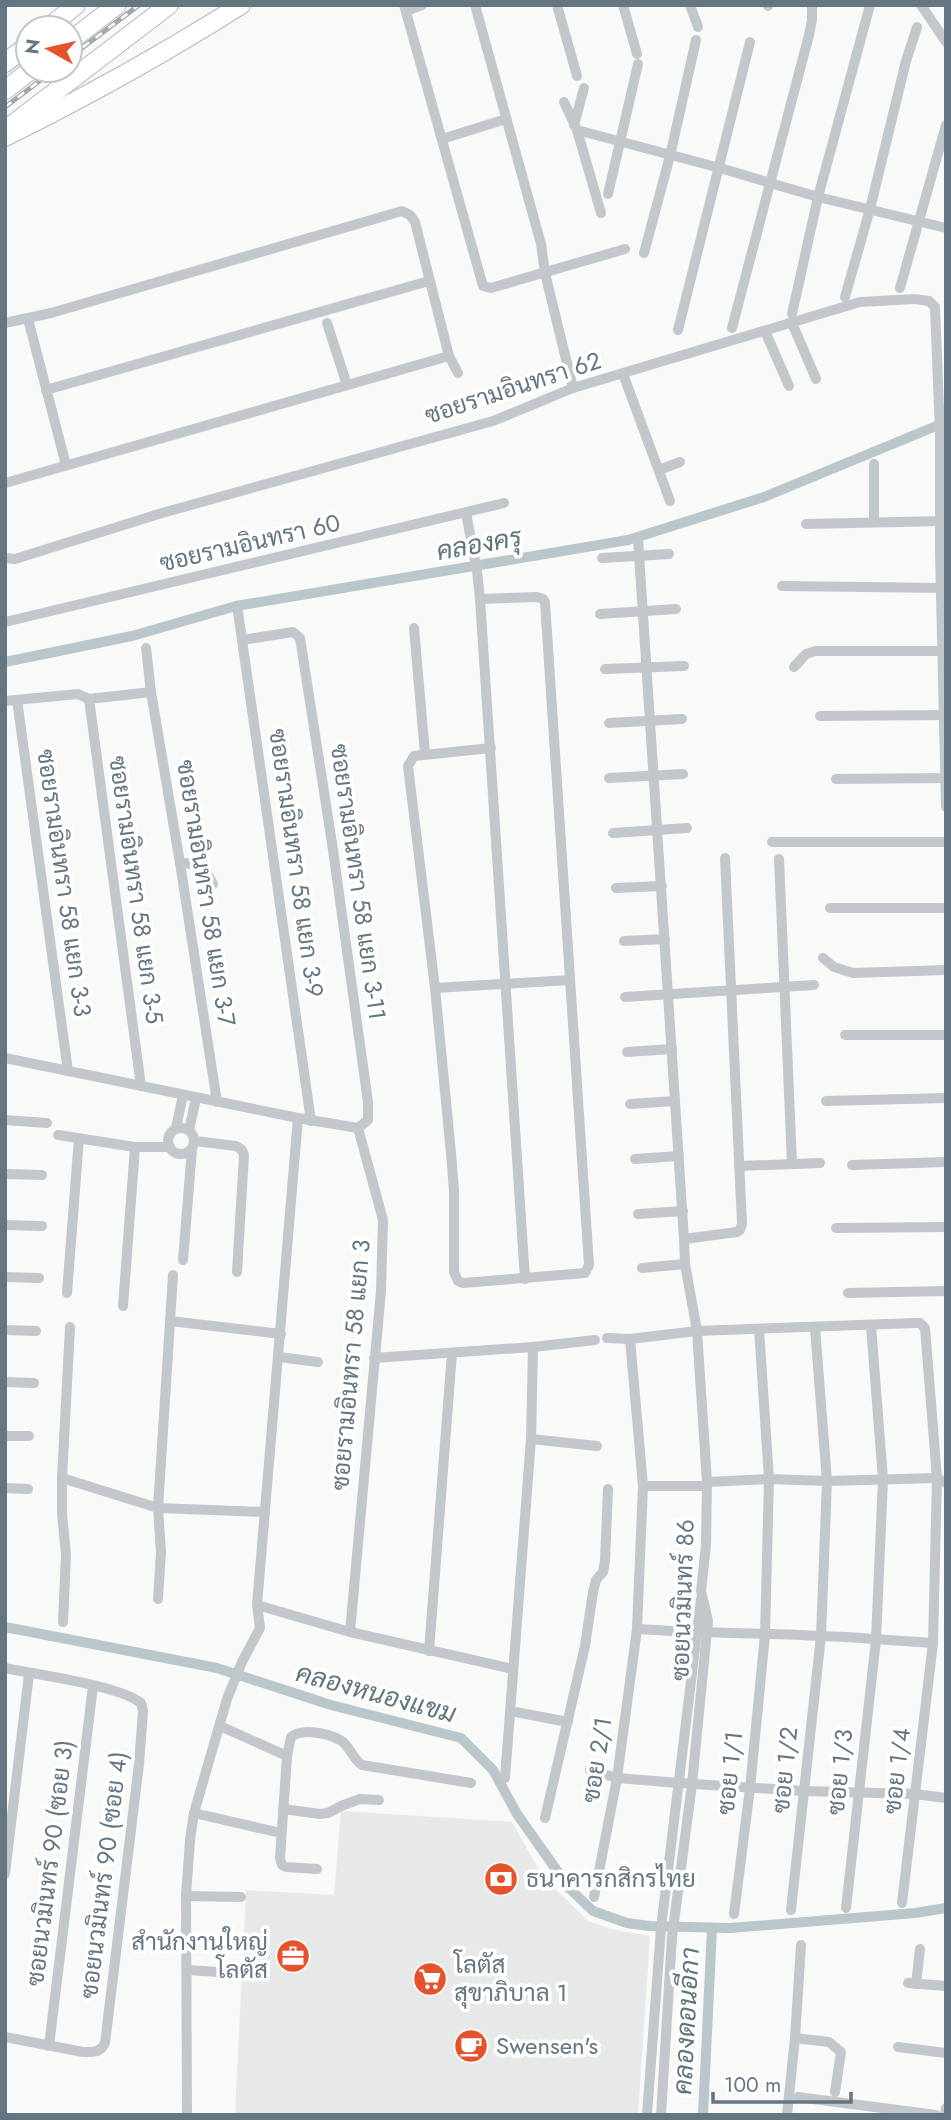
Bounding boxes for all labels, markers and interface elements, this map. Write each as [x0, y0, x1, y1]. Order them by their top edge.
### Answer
north arrow [14, 14, 84, 84]
text: N [18, 37, 47, 56]
street label: ซอยรามอินทรา 62 [420, 343, 606, 433]
street label: ซอยรามอินทรา 60 [156, 505, 344, 580]
water label: คลองครุ [433, 518, 526, 570]
street label: ซอยรามอินทรา 58 แยก 3-9 [260, 726, 333, 999]
street label: ซอยรามอินทรา 58 แยก 3-11 [322, 742, 395, 1022]
street label: ซอยรามอินทรา 58 แยก 3-3 [28, 747, 101, 1019]
street label: ซอยรามอินทรา 58 แยก 3-5 [100, 754, 173, 1026]
street label: ซอยรามอินทรา 58 แยก 3-7 [168, 757, 245, 1029]
street label: ซอยรามอินทรา 58 แยก 3 [322, 1238, 379, 1492]
street label: ซอยนวมินทร์ 86 [662, 1519, 703, 1681]
water label: คลองหนองแขม [292, 1653, 460, 1733]
street label: ซอย 2/1 [572, 1714, 621, 1805]
street label: ซอย 1/2 [763, 1725, 806, 1815]
street label: ซอย 1/4 [874, 1726, 919, 1816]
street label: ซอย 1/3 [818, 1727, 861, 1817]
street label: ซอย 1/1 [708, 1729, 751, 1816]
street label: ซอยนวมินทร์ 90 (ซอย 3) [17, 1738, 82, 1988]
street label: ซอยนวมินทร์ 90 (ซอย 4) [71, 1749, 136, 2001]
bank icon: ธนาคารกสิกรไทย [482, 1860, 520, 1898]
place label: ธนาคารกสิกรไทย [526, 1861, 696, 1896]
place label: สำนักงานใหญ่ โลตัส [131, 1924, 268, 1987]
office icon: สำนักงานใหญ่ โลตัส [274, 1937, 312, 1975]
water label: คลองดอนอีกา [663, 1946, 709, 2096]
place label: โลตัส สุขาภิบาล 1 [452, 1947, 568, 2010]
supermarket icon: โลตัส สุขาภิบาล 1 [411, 1960, 449, 1998]
cafe icon: Swensen's [452, 2027, 490, 2065]
place label: Swensen's [496, 2028, 598, 2063]
scale bar [713, 2060, 851, 2104]
text: 100 m [724, 2070, 781, 2100]

